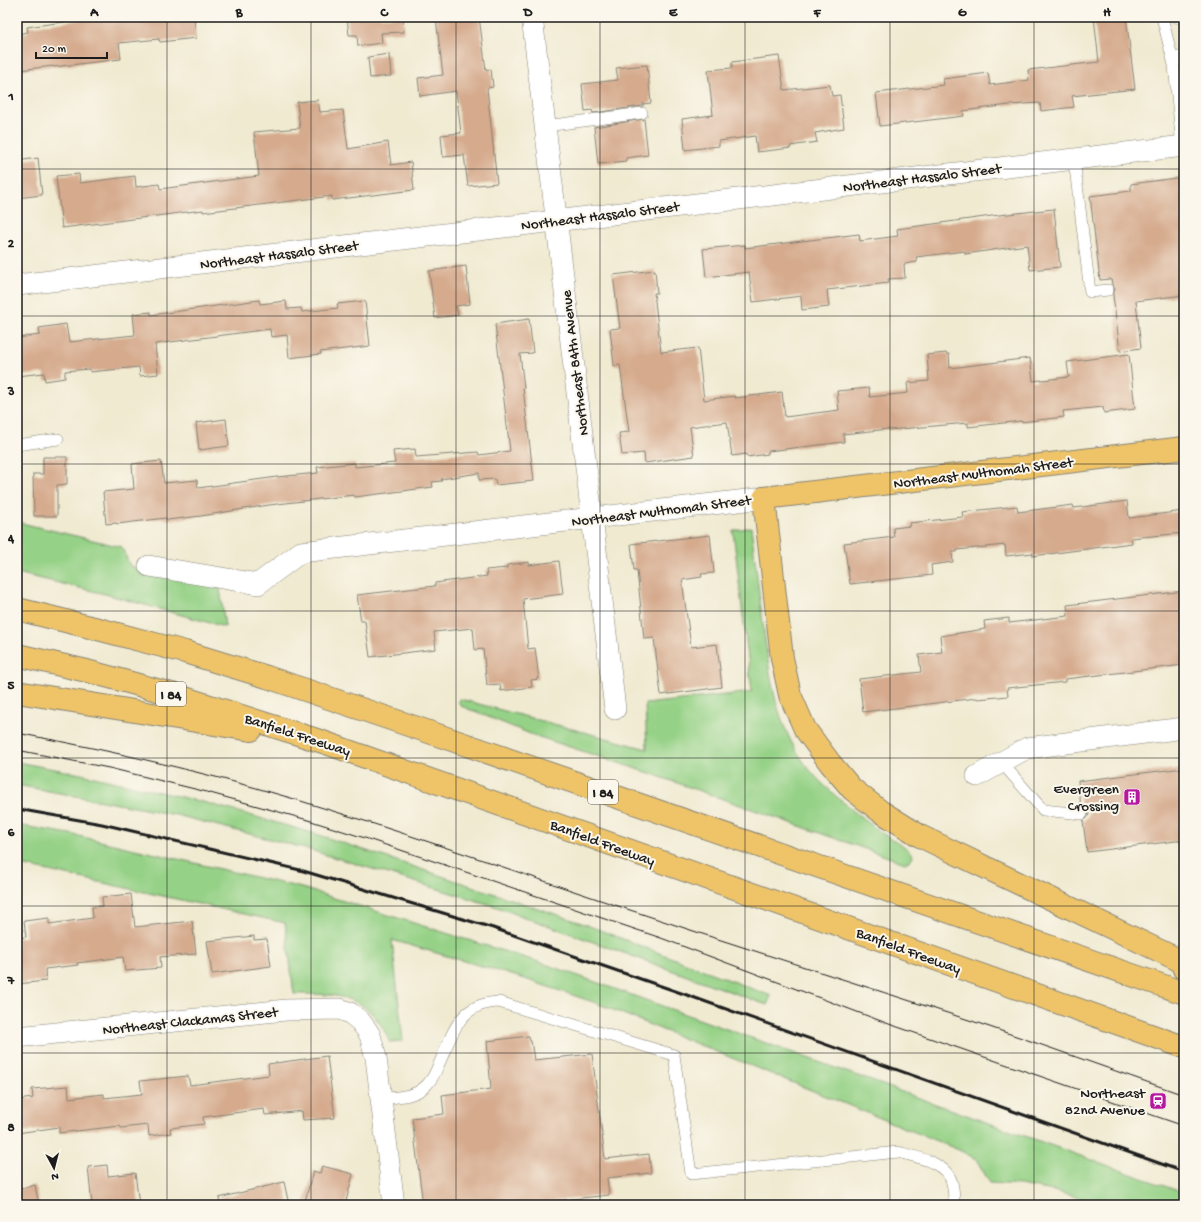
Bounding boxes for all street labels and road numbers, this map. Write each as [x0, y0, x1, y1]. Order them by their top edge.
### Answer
street label: Northeast Hassalo Street [842, 160, 1004, 198]
street label: Northeast Hassalo Street [520, 198, 682, 236]
street label: Northeast Hassalo Street [199, 237, 361, 275]
street label: Northeast 84th Avenue [558, 289, 594, 437]
street label: Northeast Multnomah Street [892, 454, 1076, 494]
street label: Northeast Multnomah Street [570, 492, 754, 532]
road number: I 84 [156, 682, 186, 706]
street label: Banfield Freeway [241, 710, 353, 762]
road number: I 84 [588, 780, 618, 804]
street label: Banfield Freeway [547, 816, 658, 871]
street label: Banfield Freeway [853, 924, 964, 979]
street label: Northeast Clackamas Street [102, 1004, 281, 1040]

